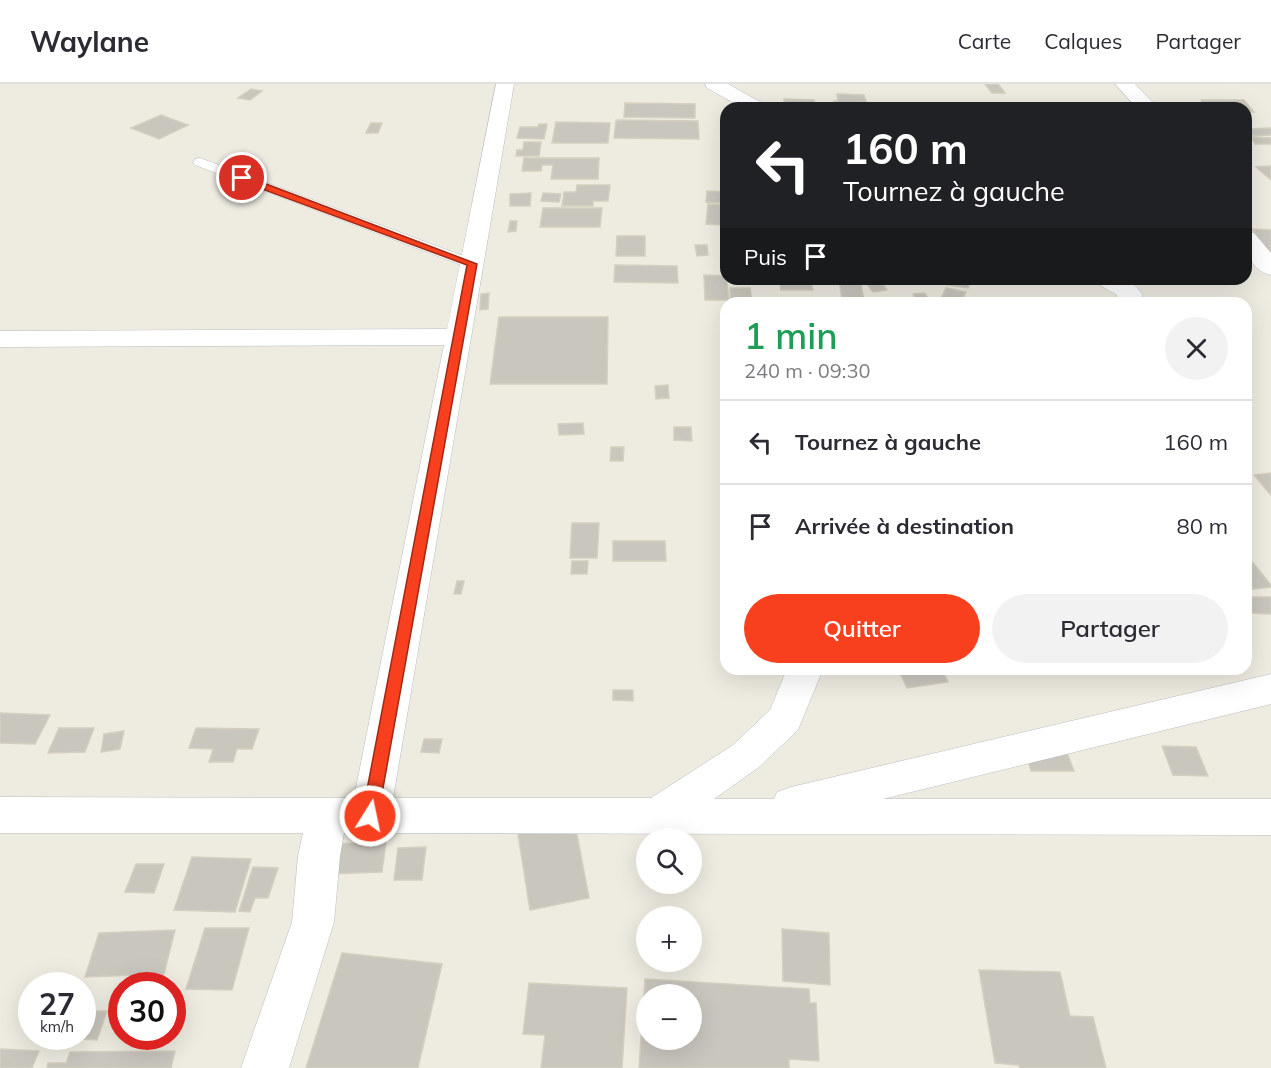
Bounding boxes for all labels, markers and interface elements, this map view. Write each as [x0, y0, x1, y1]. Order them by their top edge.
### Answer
text: Waylane [30, 24, 149, 59]
text: Carte [958, 28, 1011, 54]
text: Calques [1044, 28, 1122, 54]
text: Partager [1155, 28, 1241, 54]
text: 160 m [843, 122, 968, 175]
icon: left [744, 126, 822, 204]
pin [216, 152, 267, 203]
icon: arrive [225, 161, 258, 194]
text: Tournez à gauche [843, 174, 1065, 208]
icon: arrive [799, 240, 832, 273]
text: Puis [744, 243, 787, 271]
text: 1 min [744, 313, 838, 358]
button: close [1165, 317, 1228, 380]
text: 240 m · 09:30 [744, 358, 870, 383]
icon: left [744, 426, 777, 459]
text: Tournez à gauche [795, 428, 981, 456]
text: 160 m [1163, 428, 1228, 456]
icon: arrive [744, 510, 777, 543]
text: Arrivée à destination [795, 512, 1014, 540]
text: 80 m [1177, 512, 1228, 540]
button: Quitter [744, 594, 980, 663]
button: Partager [992, 594, 1228, 663]
position arrow [338, 784, 402, 848]
map controls [636, 828, 702, 1050]
button: search [636, 828, 702, 894]
button: + [636, 906, 702, 972]
speed limit sign: 30 [108, 972, 186, 1050]
button: − [636, 984, 702, 1050]
text: 27 [39, 985, 75, 1023]
text: km/h [40, 1017, 74, 1036]

